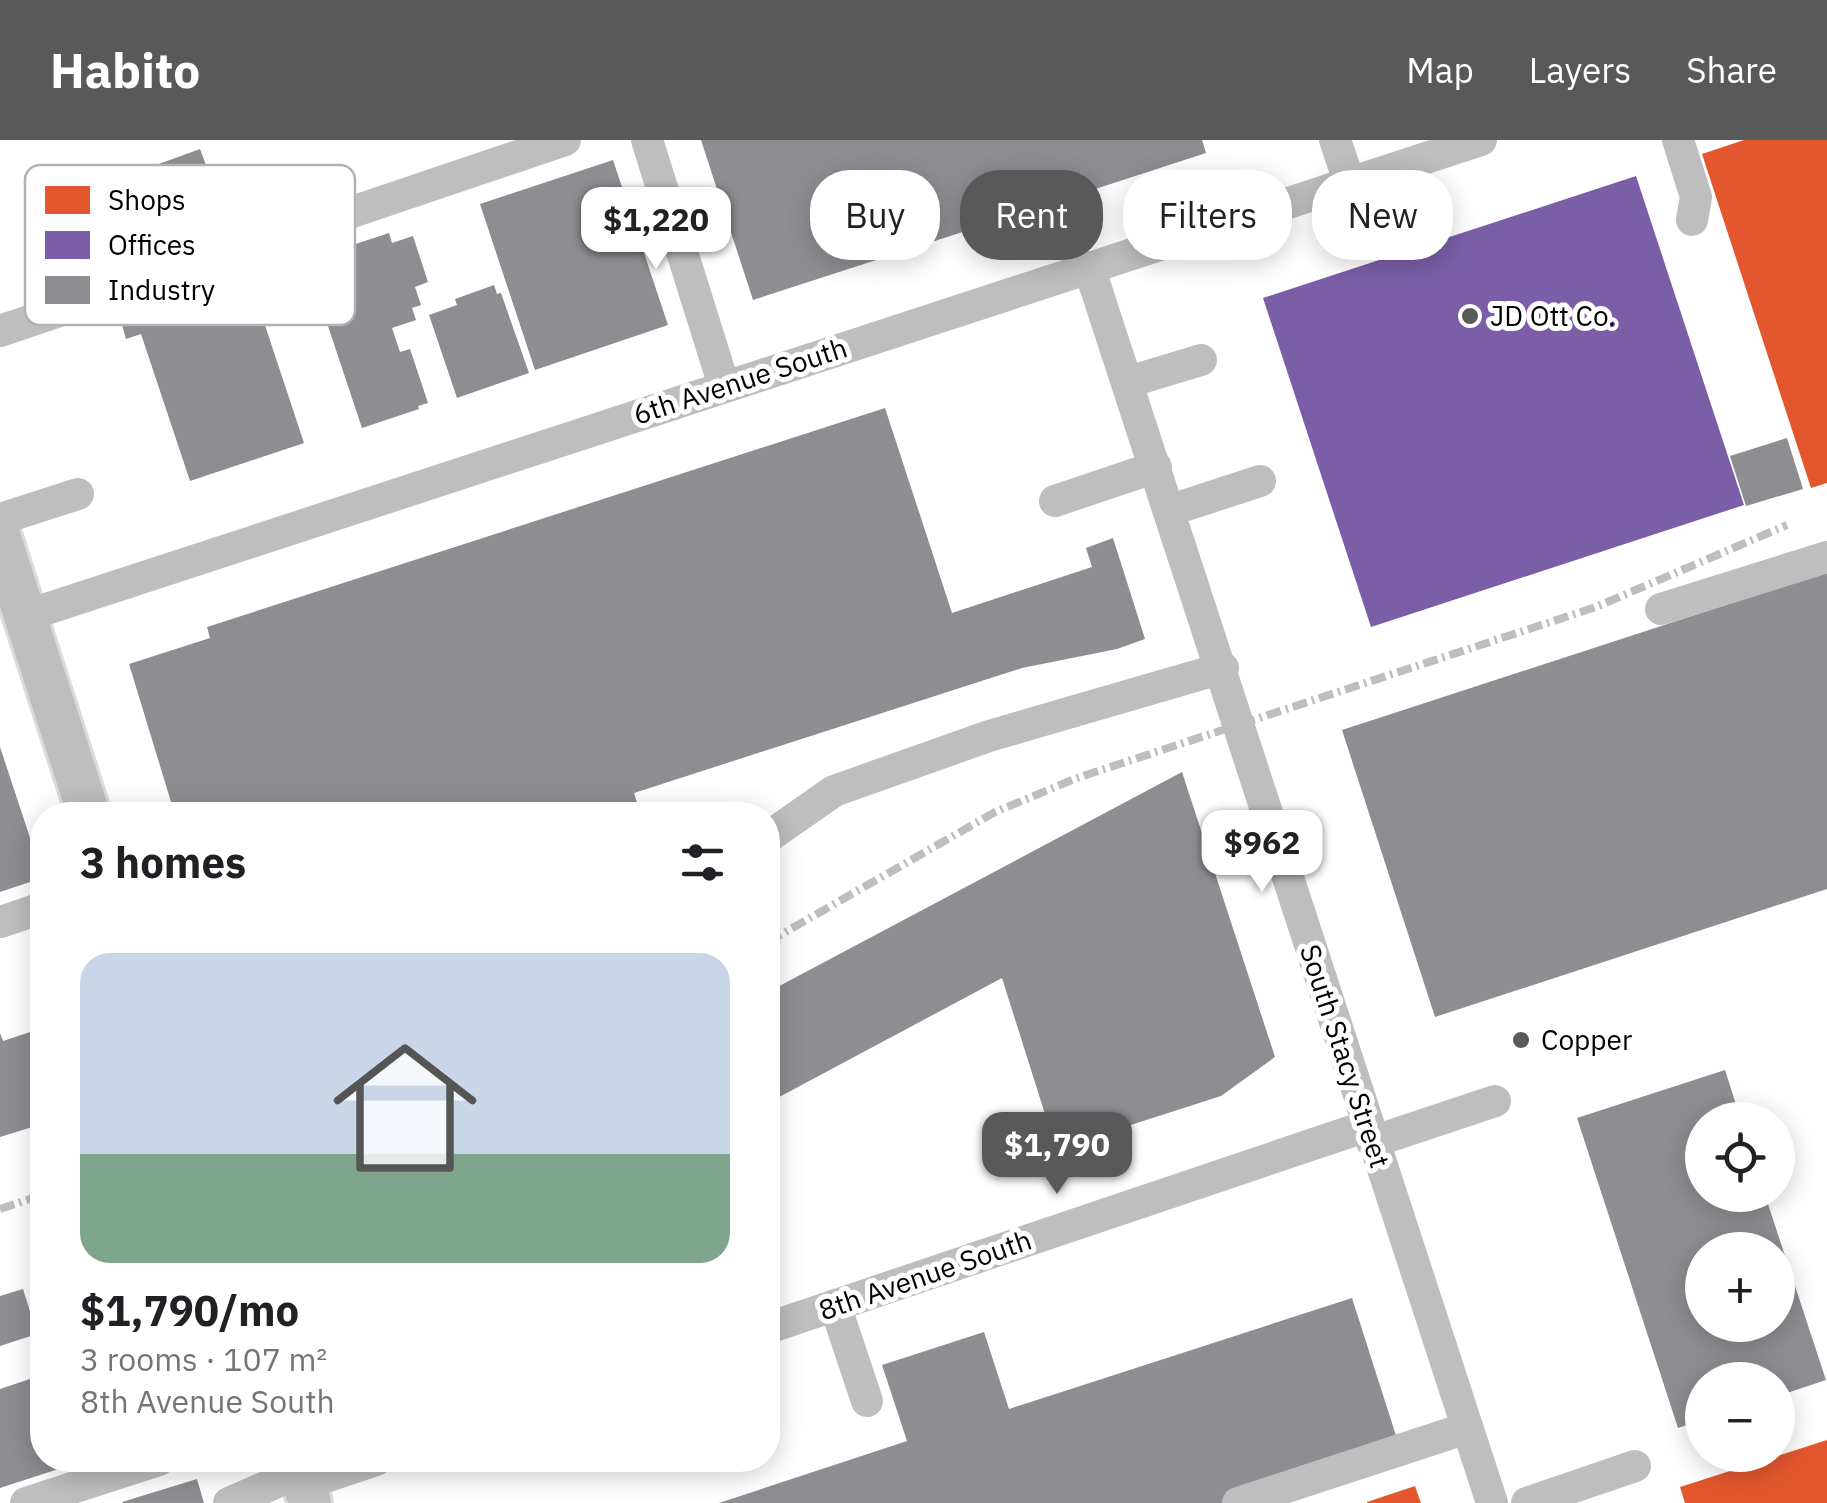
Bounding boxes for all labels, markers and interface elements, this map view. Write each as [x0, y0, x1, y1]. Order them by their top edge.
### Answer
text: Habito [50, 39, 200, 101]
text: Map [1406, 47, 1474, 93]
text: Layers [1529, 47, 1631, 93]
text: Share [1686, 47, 1777, 93]
legend [25, 165, 355, 325]
chip: Buy [810, 170, 940, 260]
chip: Rent [960, 170, 1103, 260]
chip: Filters [1123, 170, 1292, 260]
chip: New [1312, 170, 1453, 260]
text: Shops [108, 181, 186, 218]
pin: $1,220 [575, 187, 737, 272]
text: $1,220 [603, 198, 709, 240]
text: Offices [108, 226, 196, 263]
text: Industry [108, 271, 215, 308]
place label: JD Ott Co. [1490, 297, 1616, 334]
marker: JD Ott Co. [1459, 305, 1481, 327]
street label: 6th Avenue South [628, 329, 852, 433]
pin: $962 [1203, 810, 1321, 895]
text: $962 [1224, 821, 1300, 863]
text: 3 homes [80, 835, 246, 890]
icon: filters [675, 835, 730, 890]
street label: South Stacy Street [1292, 939, 1399, 1172]
icon: home [315, 1018, 495, 1198]
place label: Copper [1541, 1021, 1632, 1058]
marker: Copper [1510, 1029, 1532, 1051]
map controls [1685, 1102, 1795, 1472]
button: locate [1685, 1102, 1795, 1212]
pin: $1,790 [976, 1112, 1138, 1197]
text: $1,790 [1004, 1123, 1110, 1165]
street label: 8th Avenue South [813, 1221, 1036, 1328]
button: + [1685, 1232, 1795, 1342]
text: $1,790/mo [80, 1283, 299, 1338]
text: 3 rooms · 107 m² [80, 1338, 327, 1380]
button: − [1685, 1362, 1795, 1472]
text: 8th Avenue South [80, 1380, 335, 1422]

